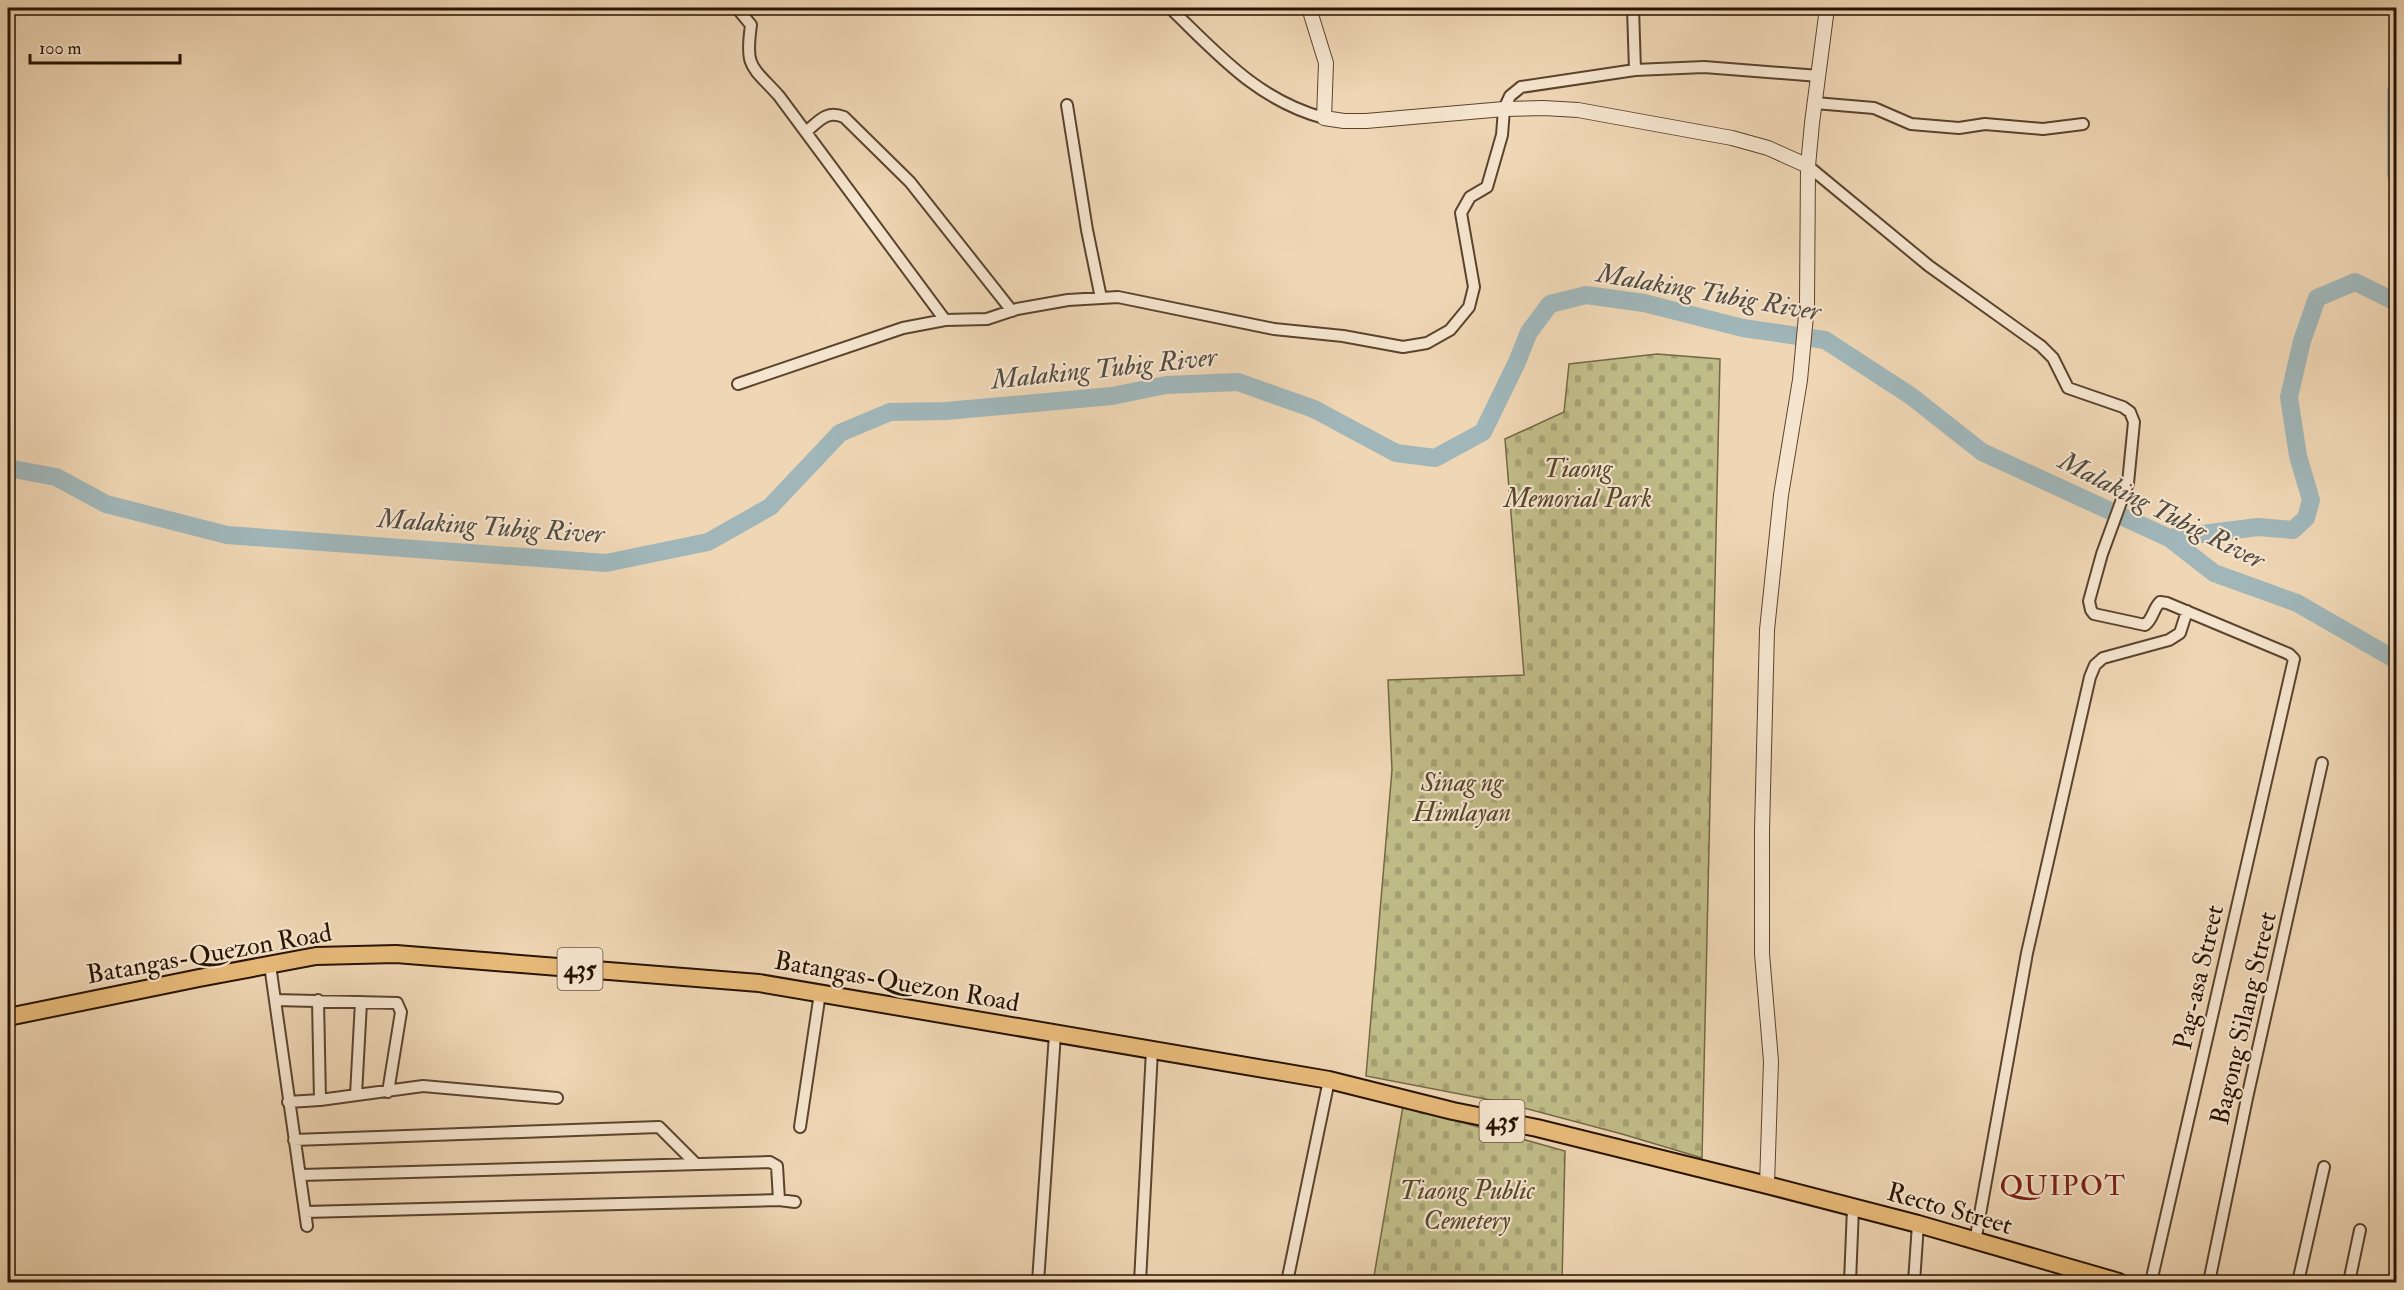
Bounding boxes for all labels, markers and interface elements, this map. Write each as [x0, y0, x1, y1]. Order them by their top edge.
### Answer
scale bar [30, 27, 180, 65]
text: 100 m [39, 37, 82, 60]
water label: Malaking Tubig River [1592, 256, 1825, 329]
water label: Malaking Tubig River [988, 340, 1220, 397]
water label: Malaking Tubig River [2052, 443, 2272, 577]
park label: Tiaong Memorial Park [1502, 453, 1652, 515]
water label: Malaking Tubig River [375, 502, 607, 551]
park label: Sinag ng Himlayan [1412, 767, 1511, 829]
street label: Pag-asa Street [2167, 902, 2231, 1053]
street label: Bagong Silang Street [2204, 909, 2284, 1128]
street label: Batangas-Quezon Road [84, 917, 334, 991]
street label: Batangas-Quezon Road [772, 945, 1022, 1019]
road number: 435 [558, 948, 602, 990]
road number: 435 [1480, 1100, 1524, 1142]
district label: QUIPOT [1999, 1169, 2127, 1204]
park label: Tiaong Public Cemetery [1400, 1175, 1535, 1237]
street label: Recto Street [1883, 1176, 2016, 1242]

